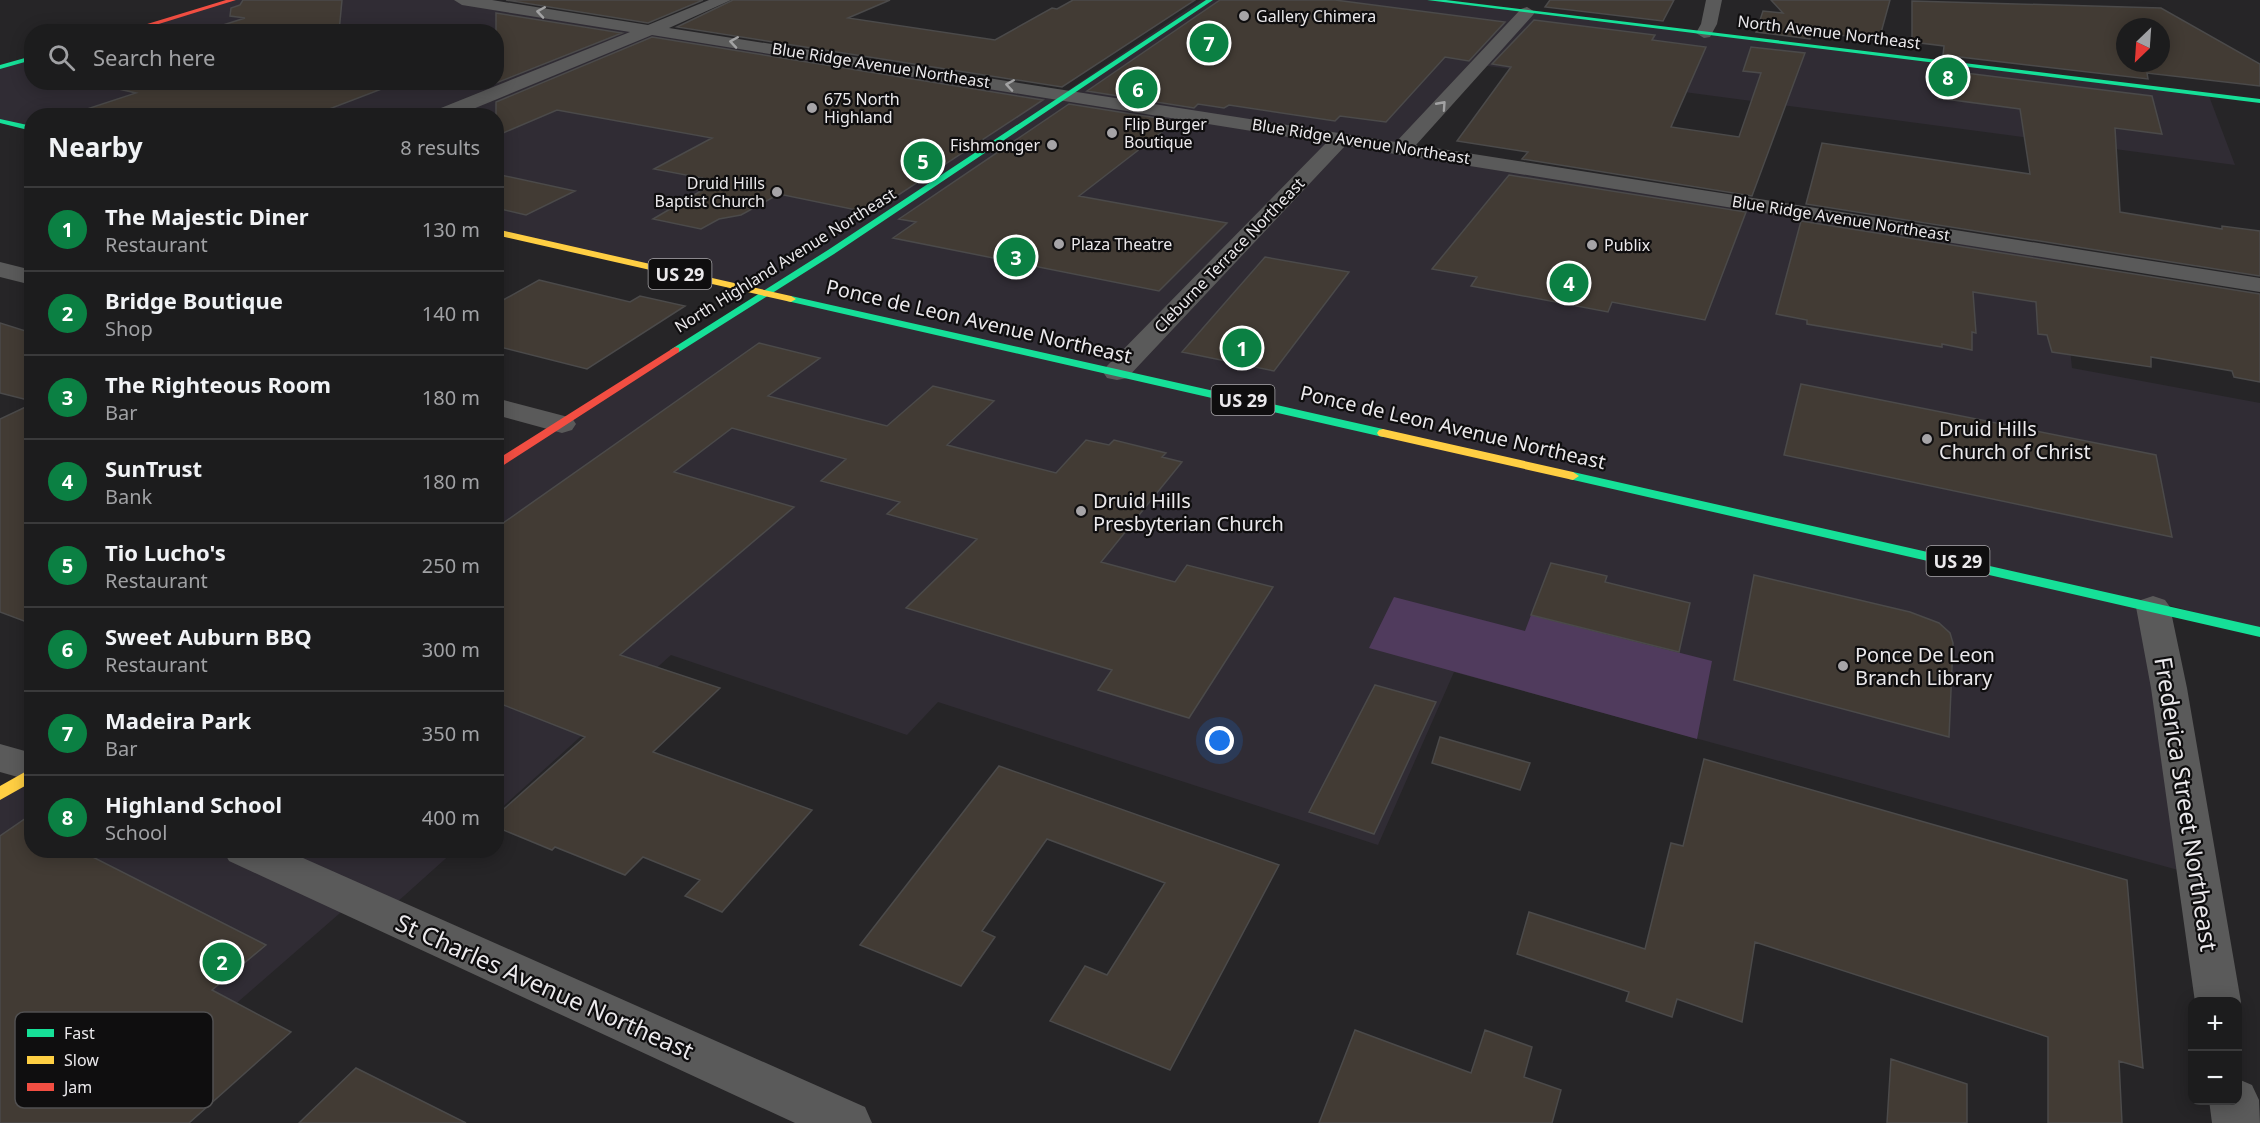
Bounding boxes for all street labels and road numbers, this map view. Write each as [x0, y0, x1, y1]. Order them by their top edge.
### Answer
street label: North Avenue Northeast [1736, 10, 1922, 54]
street label: Blue Ridge Avenue Northeast [770, 37, 992, 93]
street label: Blue Ridge Avenue Northeast [1250, 113, 1472, 169]
street label: Cleburne Terrace Northeast [1149, 172, 1309, 337]
street label: North Highland Avenue Northeast [670, 182, 900, 337]
street label: Blue Ridge Avenue Northeast [1730, 190, 1952, 246]
road number: US 29 [648, 259, 712, 289]
street label: Ponce de Leon Avenue Northeast [824, 273, 1134, 369]
street label: Ponce de Leon Avenue Northeast [1298, 379, 1608, 475]
road number: US 29 [1212, 385, 1274, 415]
road number: US 29 [1926, 546, 1990, 576]
street label: Frederica Street Northeast [2147, 654, 2227, 954]
street label: St Charles Avenue Northeast [391, 905, 699, 1067]

